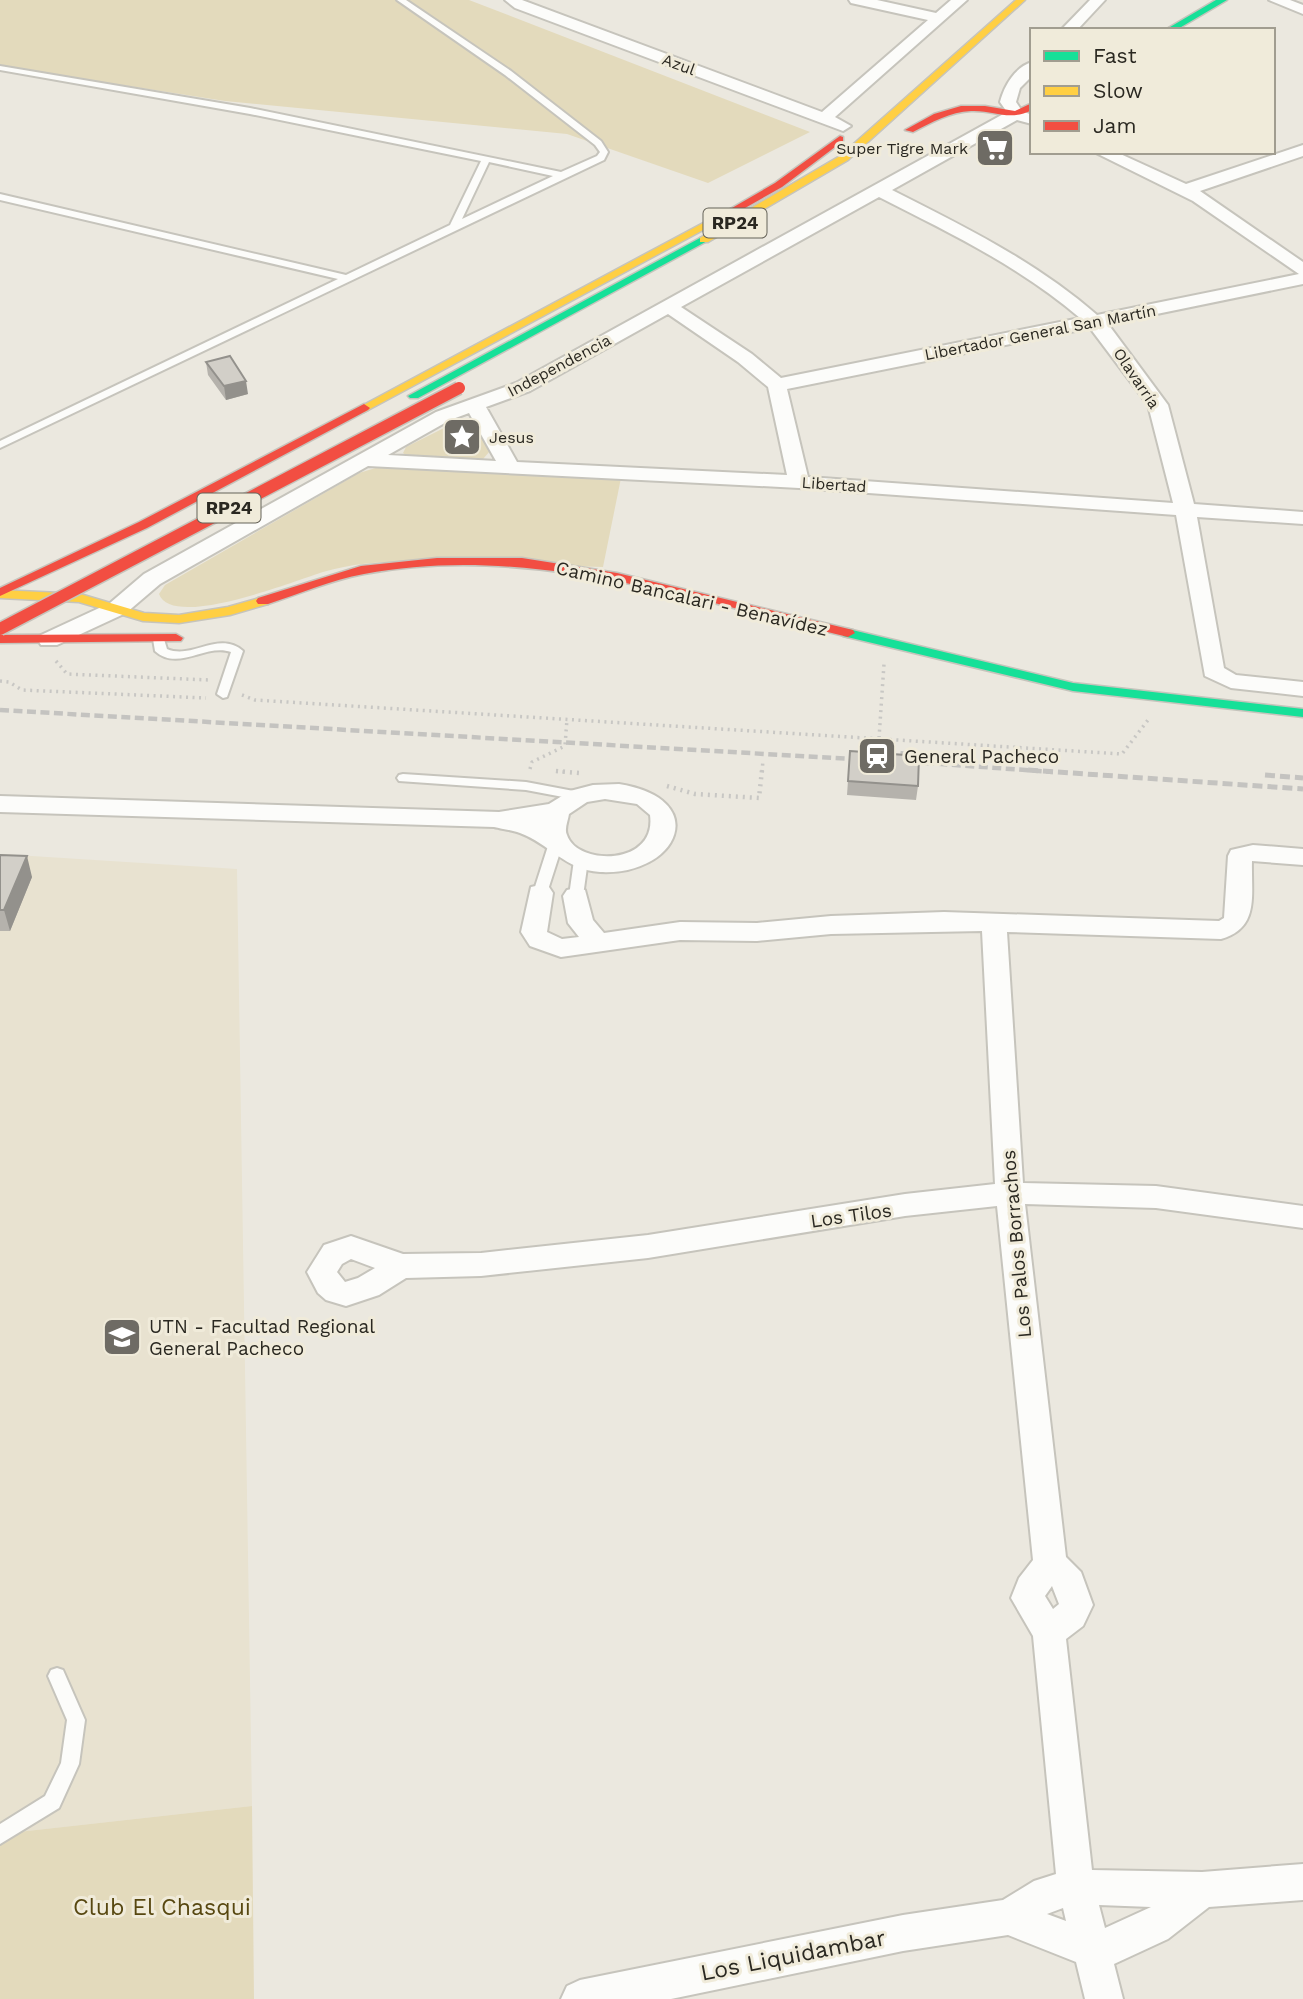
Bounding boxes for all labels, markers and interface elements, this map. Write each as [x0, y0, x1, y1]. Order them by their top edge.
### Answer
legend [1030, 28, 1275, 154]
text: Fast [1093, 43, 1137, 68]
street label: Azul [660, 50, 698, 79]
text: Slow [1093, 78, 1143, 103]
text: Jam [1093, 113, 1136, 138]
supermarket icon: Super Tigre Mark [974, 127, 1016, 169]
place label: Super Tigre Mark [836, 139, 968, 158]
road number: RP24 [704, 208, 766, 238]
street label: Libertador General San Martín [923, 301, 1157, 364]
street label: Independencia [504, 330, 614, 401]
street label: Olavarría [1109, 344, 1164, 412]
place icon: Jesus [441, 416, 483, 458]
place label: Jesus [489, 428, 534, 447]
street label: Libertad [801, 473, 867, 496]
road number: RP24 [198, 494, 260, 522]
street label: Camino Bancalari - Benavídez [554, 556, 830, 641]
station icon: General Pacheco [856, 735, 898, 777]
place label: General Pacheco [904, 745, 1059, 768]
street label: Los Palos Borrachos [997, 1149, 1036, 1339]
street label: Los Tilos [809, 1198, 893, 1233]
place label: UTN - Facultad Regional General Pacheco [149, 1315, 375, 1360]
school or university icon: UTN - Facultad Regional General Pacheco [101, 1316, 143, 1358]
park label: Club El Chasqui [73, 1894, 251, 1921]
street label: Los Liquidambar [698, 1924, 888, 1987]

